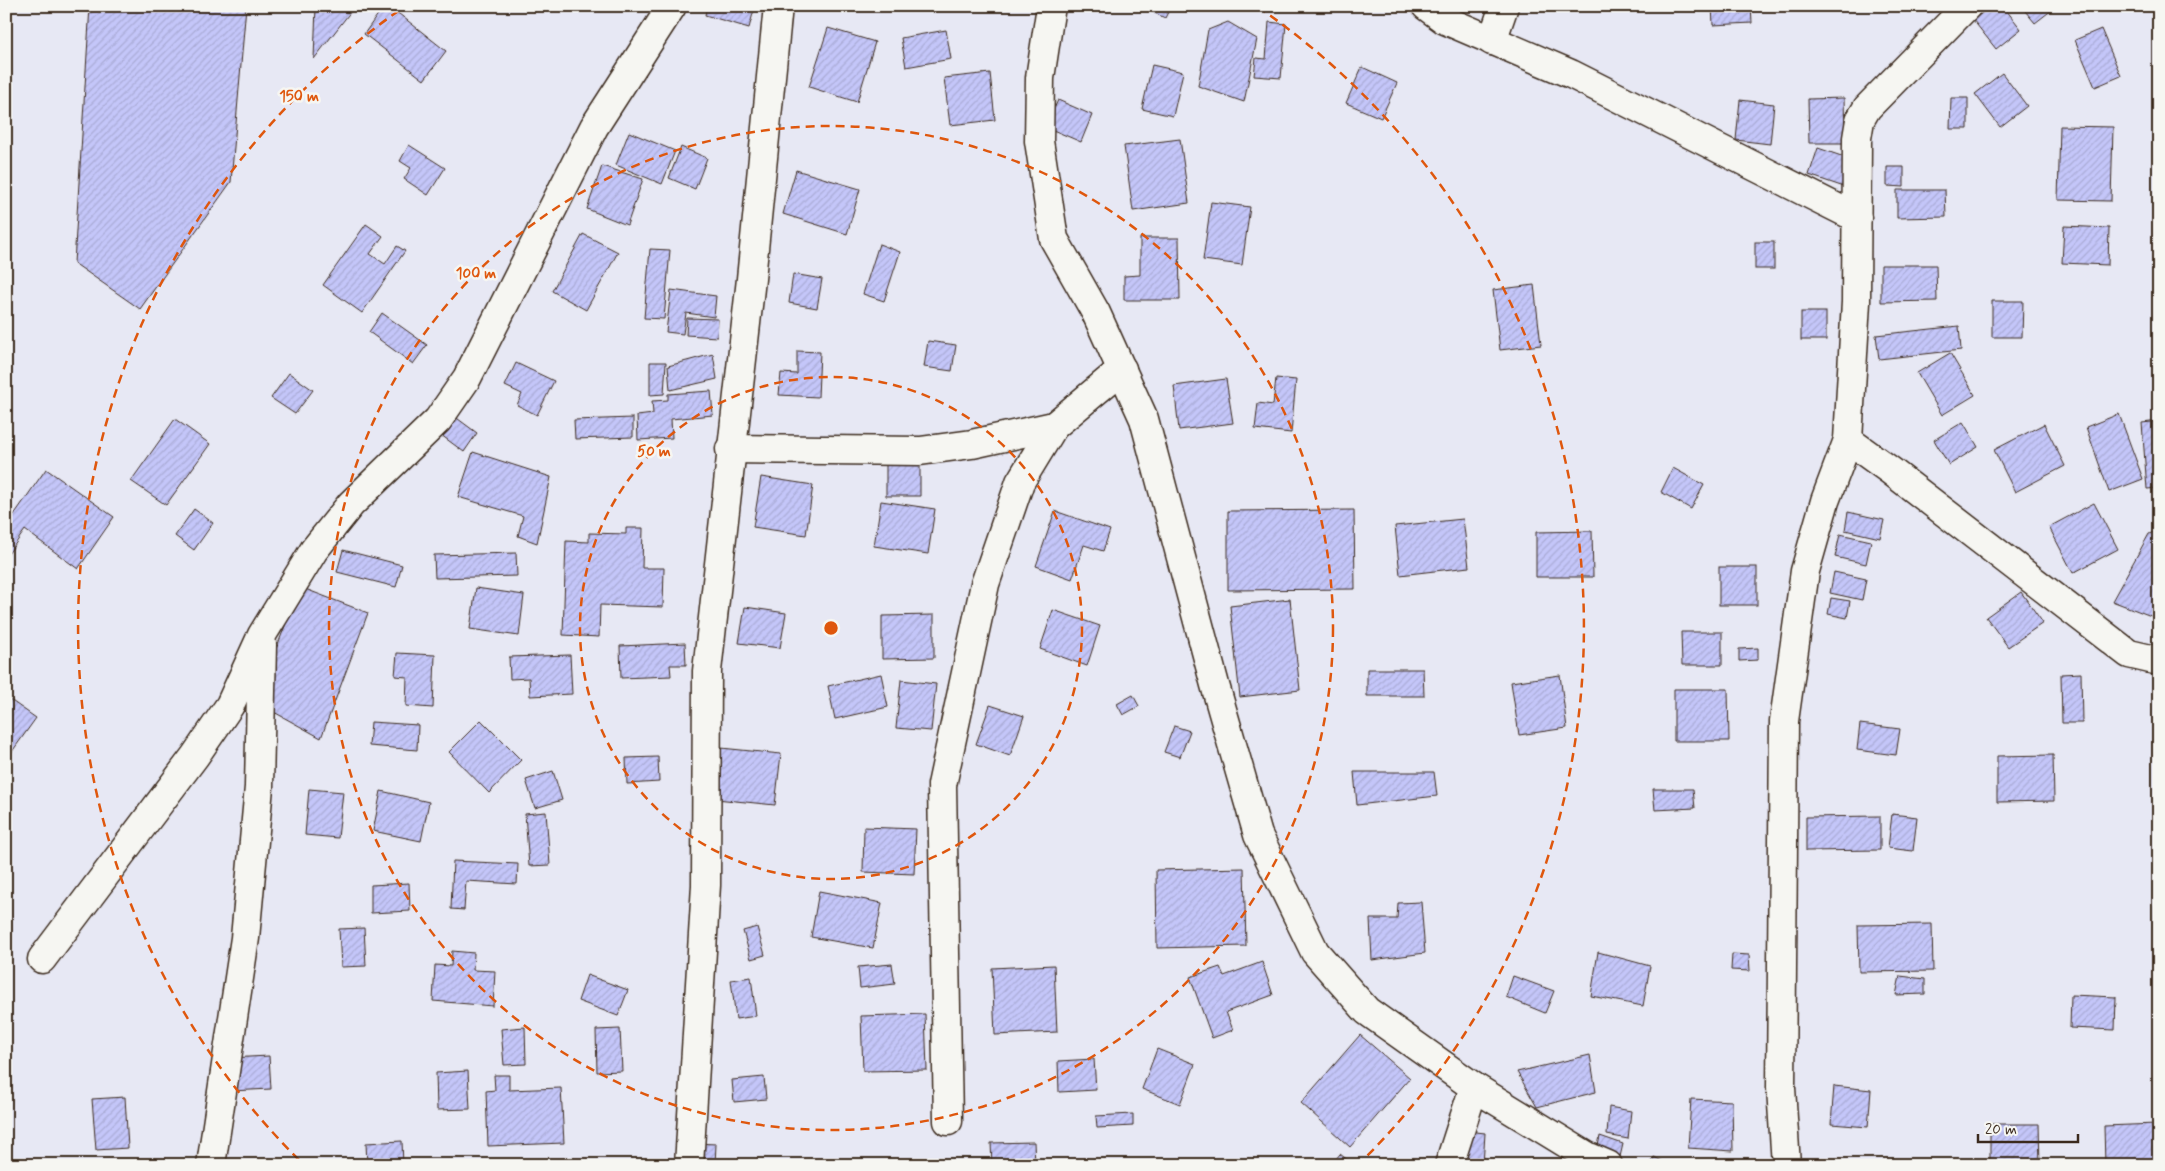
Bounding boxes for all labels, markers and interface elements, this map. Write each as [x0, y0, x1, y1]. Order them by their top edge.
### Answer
text: 150 m [279, 87, 319, 107]
text: 100 m [456, 264, 496, 284]
text: 50 m [637, 442, 671, 462]
centre of rings [822, 619, 840, 637]
scale bar [1978, 1111, 2078, 1143]
text: 20 m [1985, 1120, 2017, 1140]

